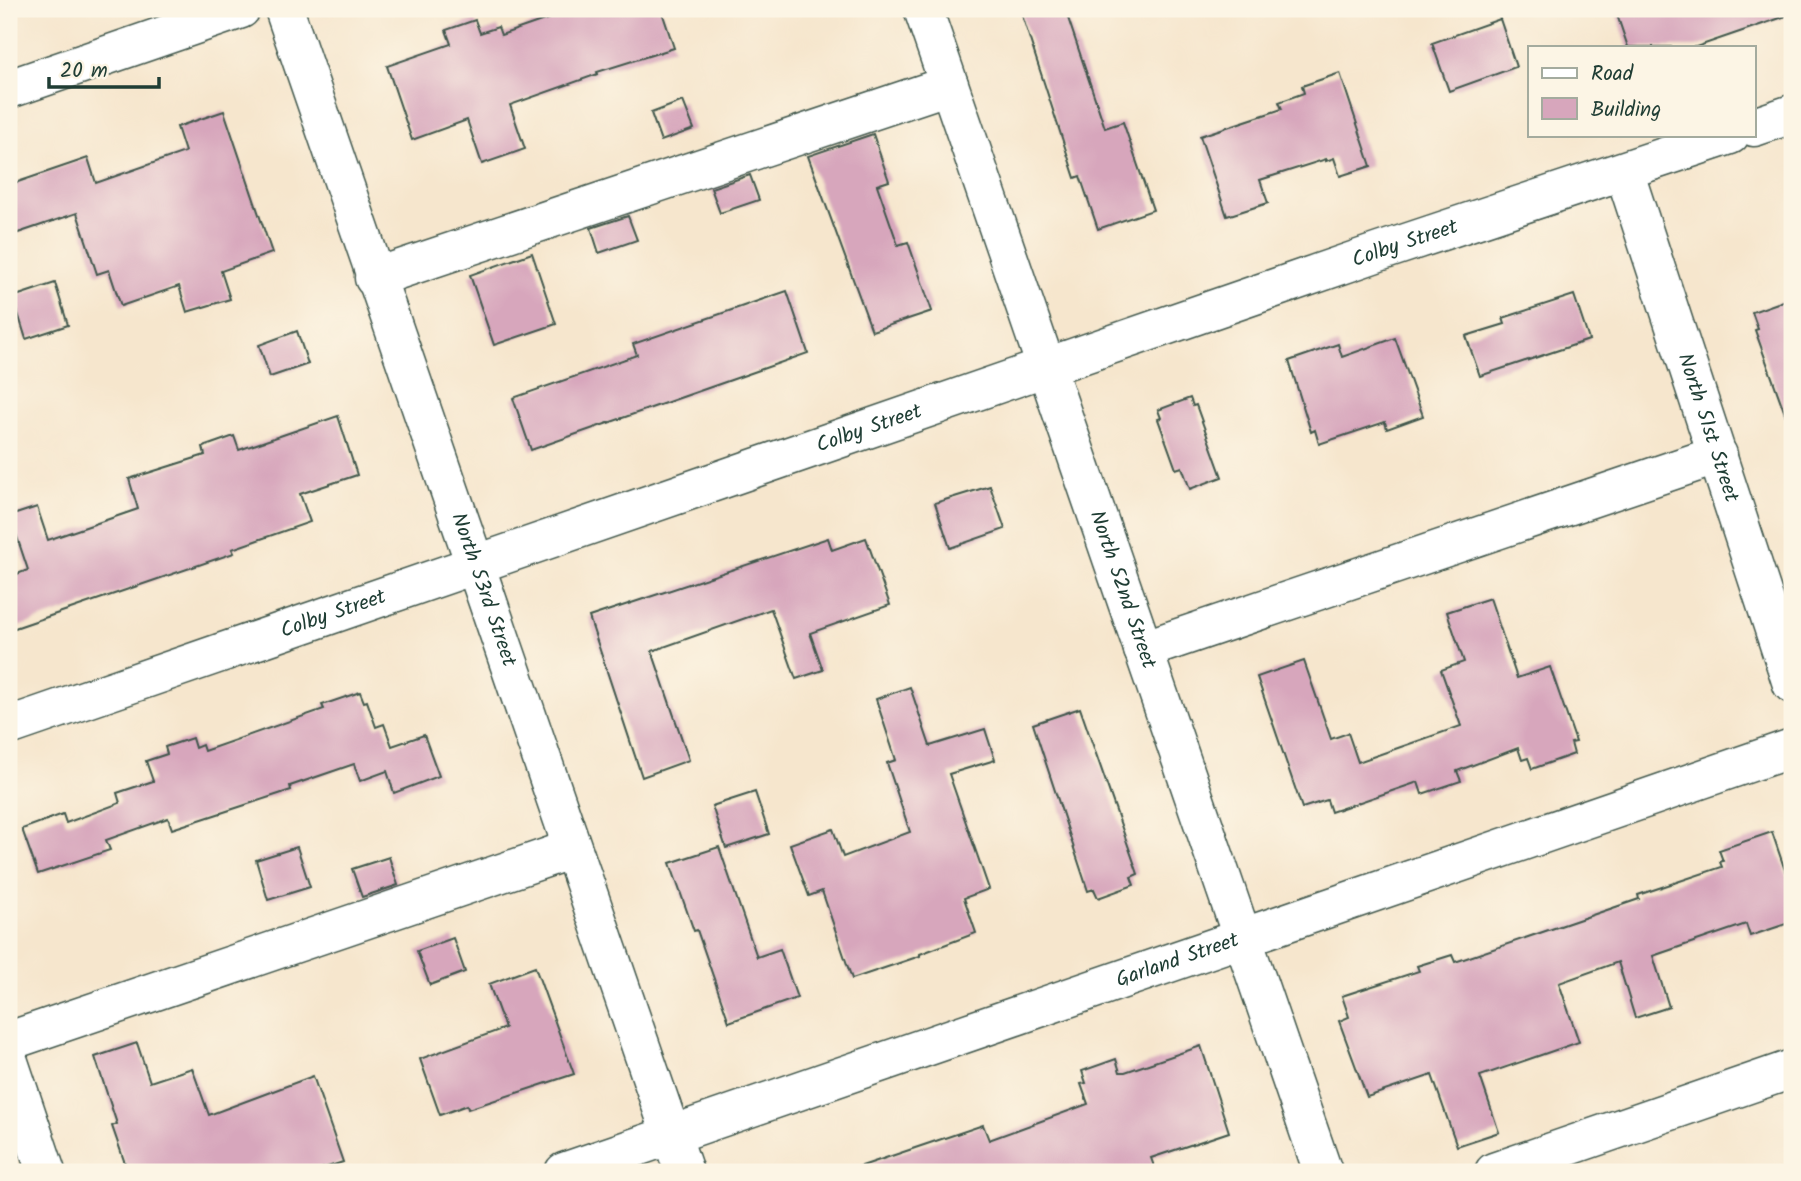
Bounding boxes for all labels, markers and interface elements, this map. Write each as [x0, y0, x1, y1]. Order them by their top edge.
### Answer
scale bar [49, 46, 159, 90]
legend [1528, 46, 1756, 136]
text: 20 m [60, 55, 108, 88]
text: Road [1591, 58, 1634, 91]
text: Building [1591, 94, 1661, 127]
street label: Colby Street [1348, 210, 1463, 277]
street label: North 51st Street [1668, 349, 1748, 507]
street label: Colby Street [812, 395, 927, 462]
street label: North 52nd Street [1080, 506, 1165, 674]
street label: North 53rd Street [442, 508, 526, 672]
street label: Colby Street [276, 580, 391, 647]
street label: Garland Street [1112, 923, 1244, 997]

